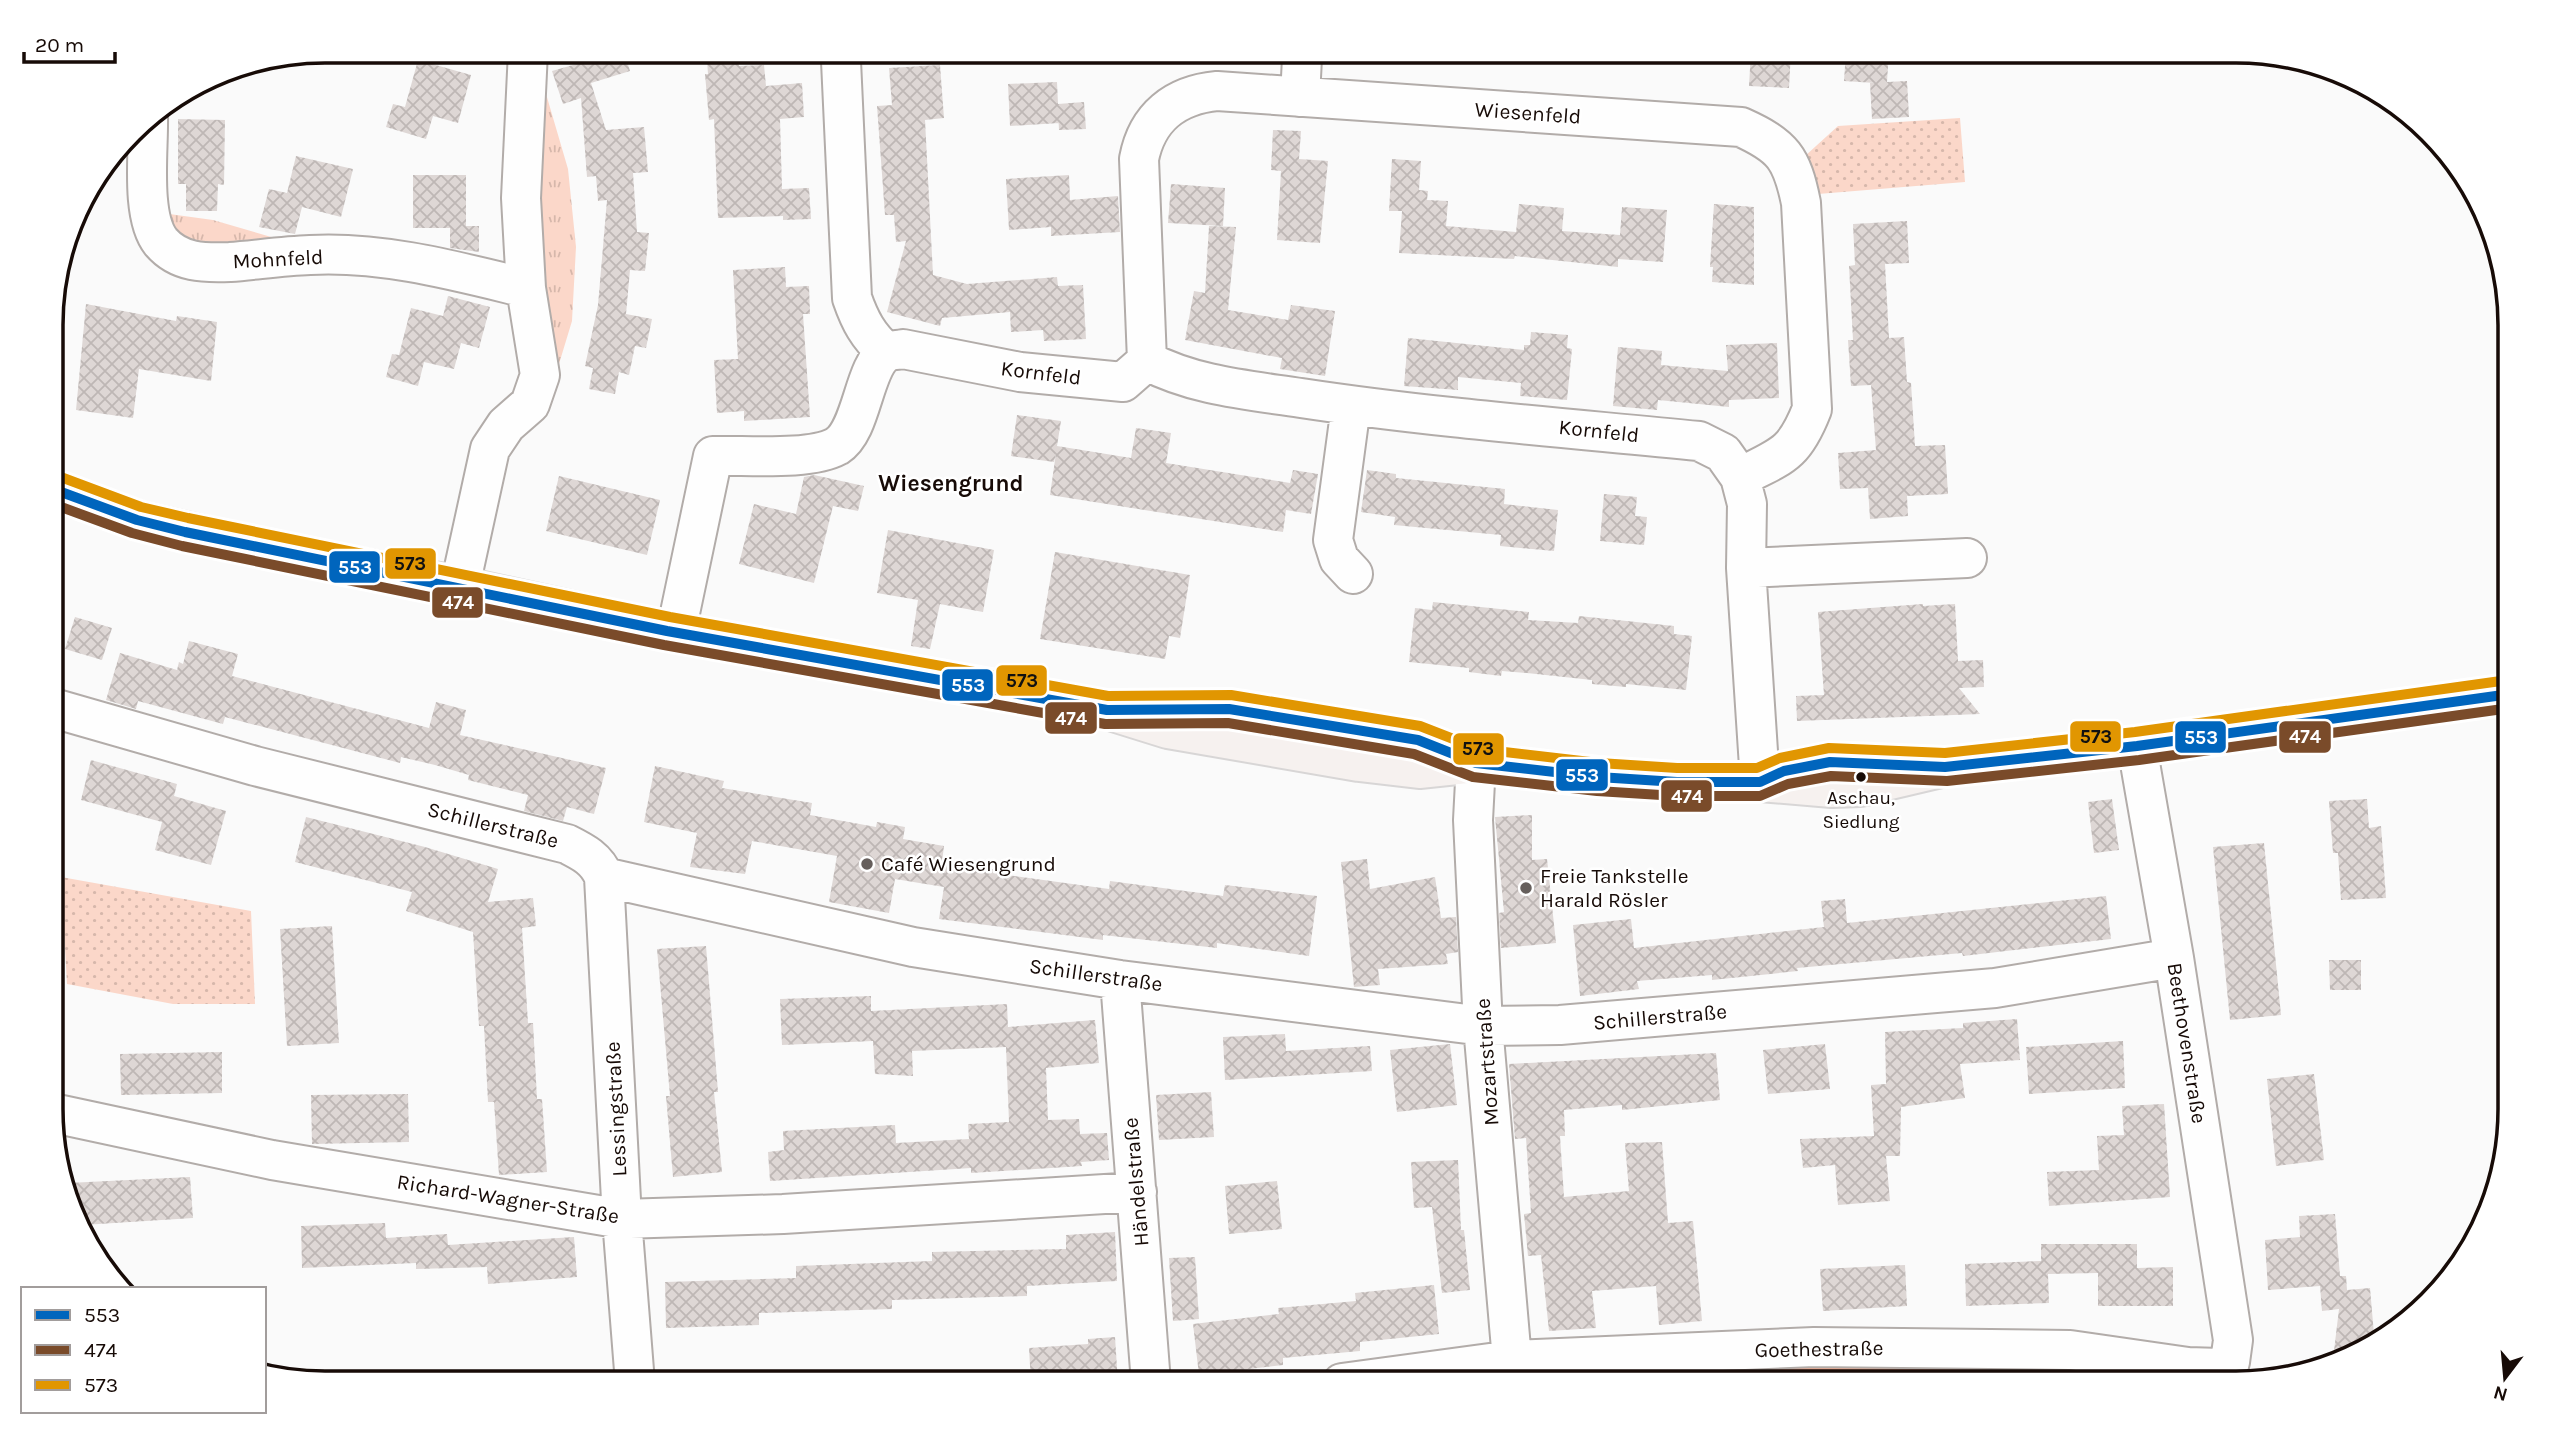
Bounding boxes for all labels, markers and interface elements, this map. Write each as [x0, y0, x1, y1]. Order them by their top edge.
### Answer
scale bar [24, 21, 116, 65]
text: 20 m [35, 33, 84, 57]
street label: Wiesenfeld [1474, 97, 1582, 129]
street label: Mohnfeld [232, 245, 324, 273]
street label: Kornfeld [999, 356, 1083, 390]
street label: Kornfeld [1558, 415, 1640, 447]
district label: Wiesengrund [878, 470, 1024, 497]
line badge: 573 [384, 547, 437, 580]
line badge: 553 [328, 550, 381, 584]
text: 573 [394, 553, 426, 575]
text: 553 [338, 557, 372, 579]
line badge: 474 [431, 586, 484, 619]
text: 474 [442, 592, 475, 614]
line badge: 573 [995, 664, 1048, 697]
line badge: 553 [941, 668, 994, 702]
text: 573 [1006, 670, 1038, 692]
text: 553 [951, 675, 985, 697]
line badge: 474 [1044, 701, 1098, 735]
text: 474 [1055, 708, 1088, 730]
line badge: 573 [2069, 720, 2122, 753]
line badge: 553 [2174, 720, 2227, 754]
line badge: 474 [2278, 720, 2332, 754]
text: 573 [2080, 726, 2112, 748]
text: 474 [2289, 726, 2322, 748]
text: 553 [2184, 727, 2218, 749]
line badge: 573 [1452, 732, 1505, 766]
text: 573 [1462, 738, 1494, 760]
line badge: 553 [1555, 758, 1609, 792]
text: 553 [1565, 765, 1599, 787]
marker: Aschau, Siedlung [1854, 770, 1868, 784]
line badge: 474 [1660, 779, 1713, 813]
text: 474 [1671, 786, 1704, 808]
place label: Aschau, Siedlung [1822, 787, 1900, 833]
street label: Schillerstraße [425, 797, 561, 853]
place label: Café Wiesengrund [881, 852, 1056, 876]
marker: Café Wiesengrund [859, 856, 875, 872]
place label: Freie Tankstelle Harald Rösler [1540, 864, 1688, 912]
marker: Freie Tankstelle Harald Rösler [1518, 880, 1534, 896]
street label: Schillerstraße [1028, 954, 1164, 996]
street label: Beethovenstraße [2162, 961, 2212, 1125]
street label: Mozartstraße [1471, 997, 1503, 1127]
street label: Schillerstraße [1592, 999, 1728, 1035]
street label: Lessingstraße [600, 1041, 632, 1177]
street label: Händelstraße [1118, 1117, 1154, 1247]
street label: Richard-Wagner-Straße [395, 1170, 621, 1228]
legend [21, 1287, 266, 1413]
text: 553 [84, 1303, 120, 1327]
street label: Goethestraße [1754, 1336, 1884, 1362]
text: 474 [84, 1338, 118, 1362]
north arrow [2470, 1343, 2540, 1413]
text: 573 [84, 1373, 118, 1397]
text: N [2491, 1381, 2510, 1406]

